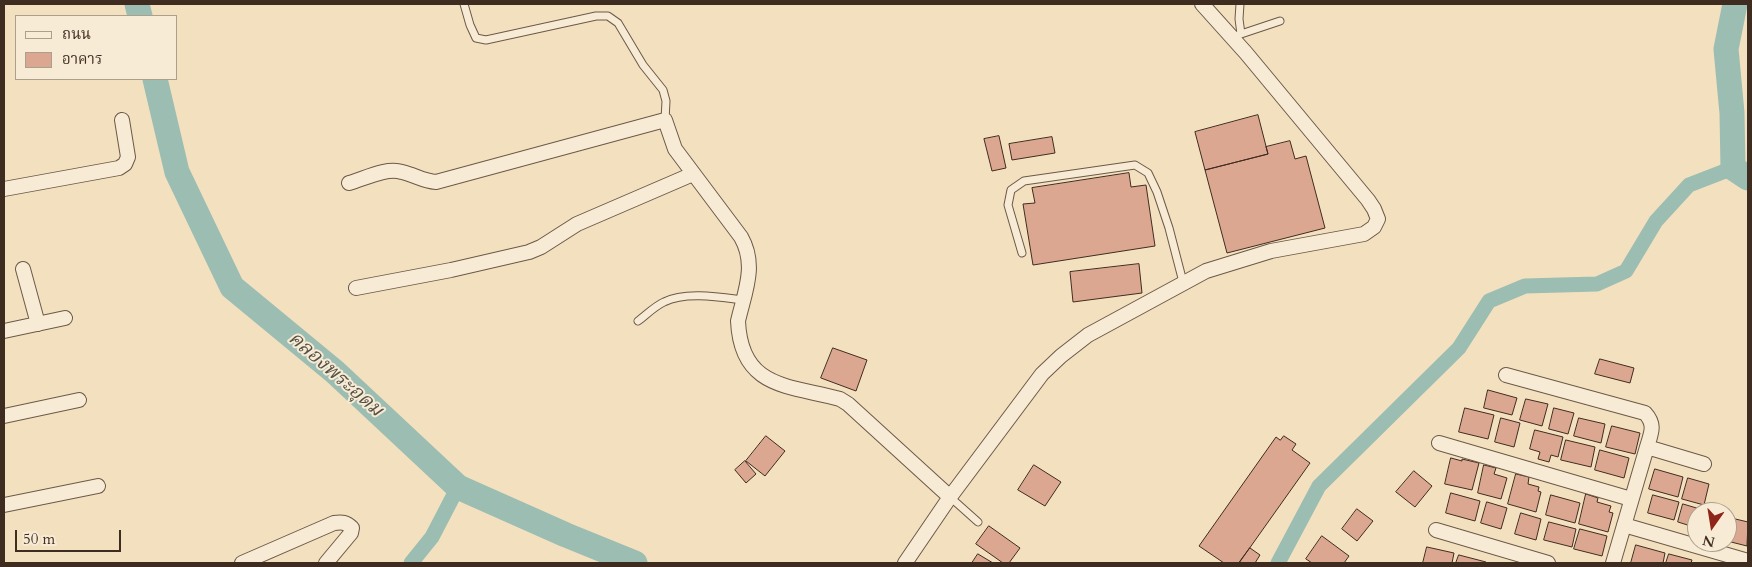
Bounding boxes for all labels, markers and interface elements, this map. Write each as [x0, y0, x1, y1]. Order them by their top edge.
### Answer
legend [15, 15, 178, 80]
text: ถนน [62, 24, 91, 44]
text: อาคาร [62, 49, 102, 69]
water label: คลองพระอุดม [283, 327, 387, 423]
north arrow [1687, 502, 1737, 552]
scale bar [18, 520, 124, 552]
text: 50 m [23, 529, 55, 549]
text: N [1701, 531, 1717, 552]

